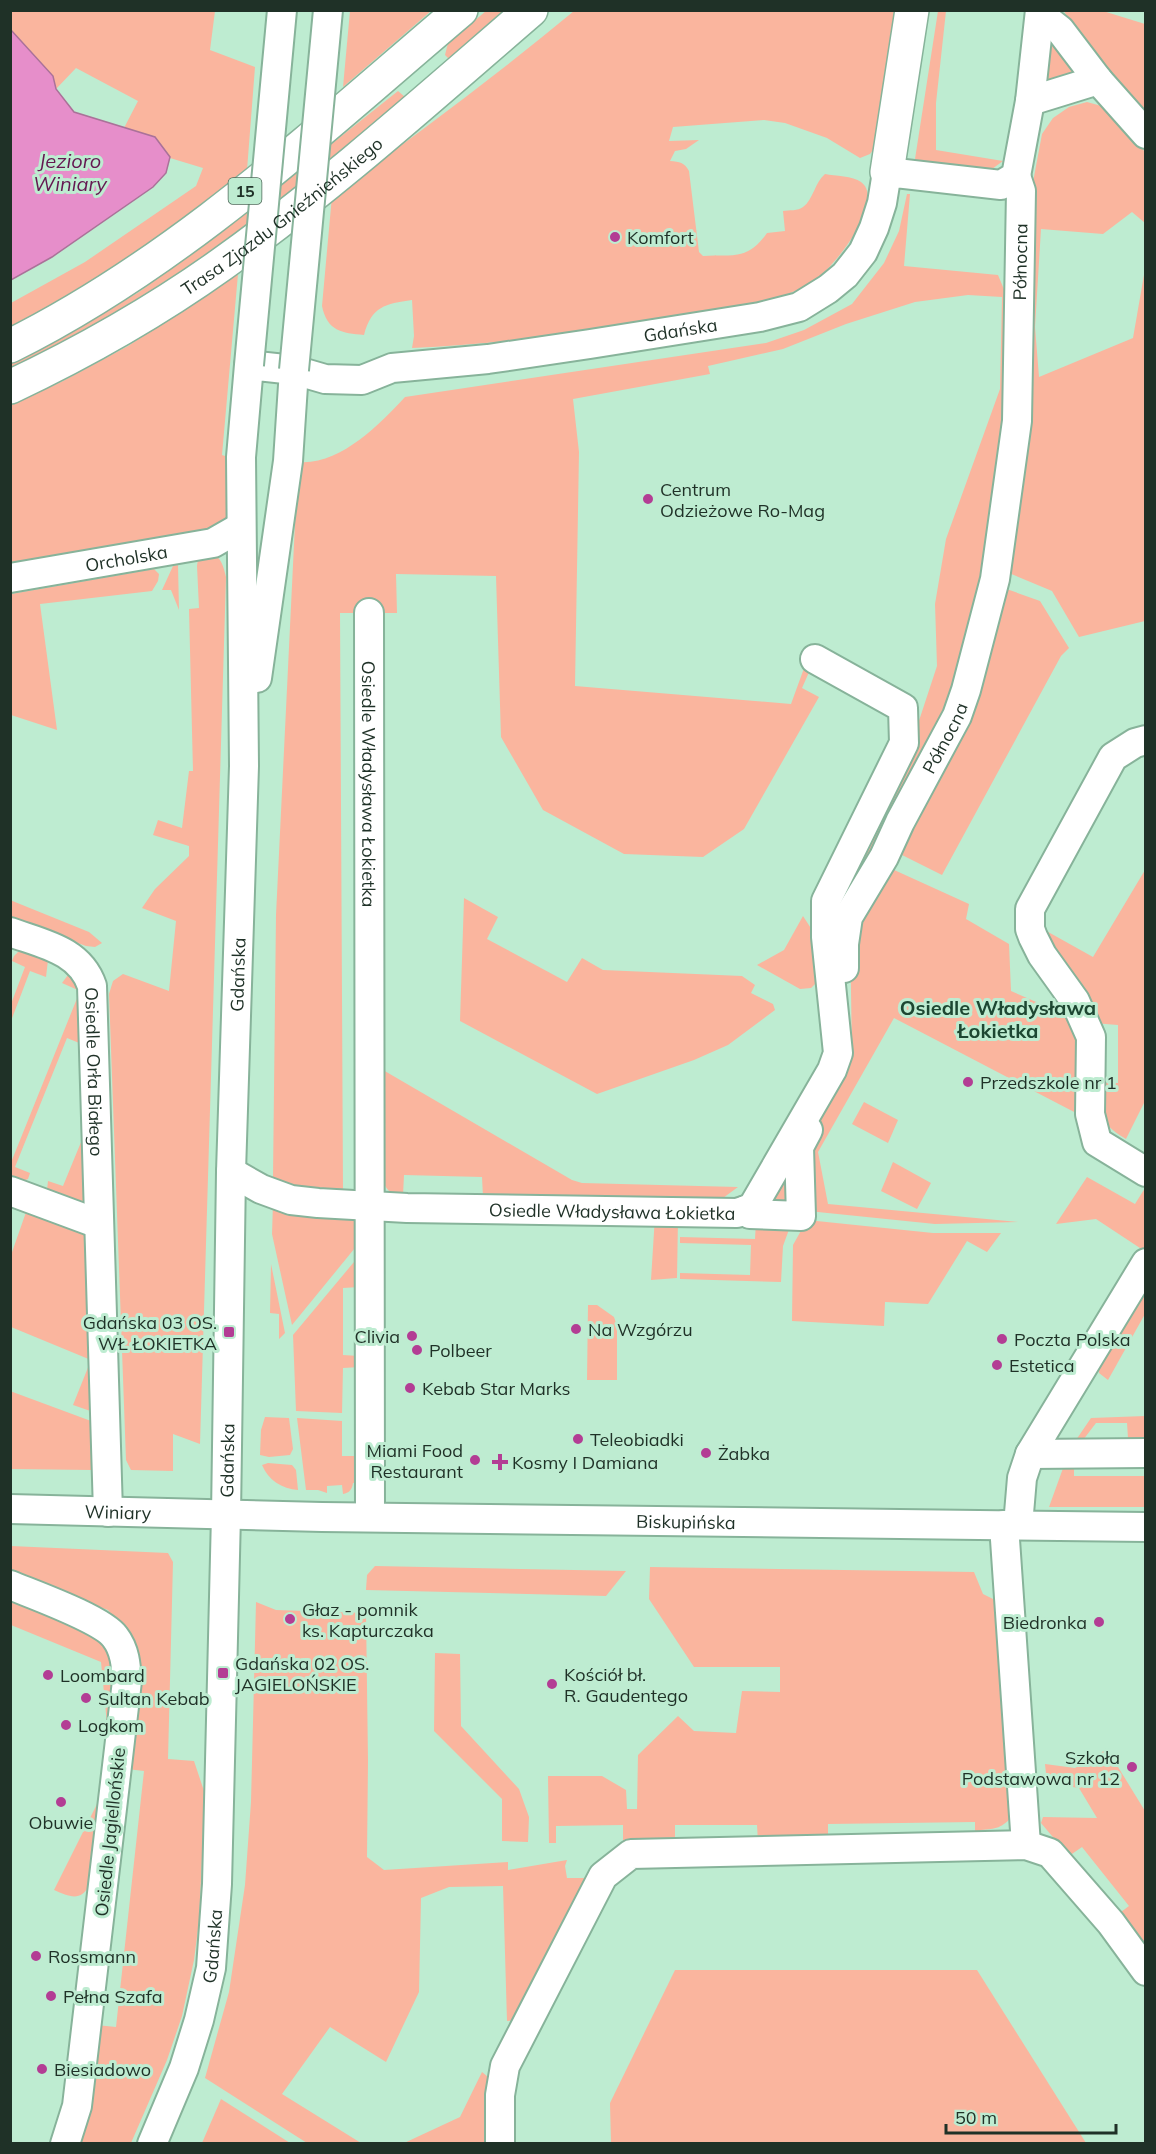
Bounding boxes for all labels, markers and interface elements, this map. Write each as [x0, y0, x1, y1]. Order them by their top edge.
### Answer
street label: Trasa Zjazdu Gnieźnieńskiego [177, 131, 387, 300]
water label: Jezioro Winiary [33, 148, 108, 196]
road number: 15 [228, 178, 262, 204]
street label: Północna [1008, 223, 1032, 301]
place label: Komfort [627, 226, 694, 249]
marker: Komfort [608, 230, 622, 244]
street label: Gdańska [642, 312, 719, 347]
place label: Centrum Odzieżowe Ro-Mag [660, 478, 825, 522]
marker: Centrum Odzieżowe Ro-Mag [641, 492, 655, 506]
street label: Orcholska [83, 540, 169, 576]
street label: Osiedle Władysława Łokietka [358, 661, 381, 907]
street label: Północna [917, 700, 972, 777]
street label: Gdańska [225, 937, 250, 1012]
street label: Osiedle Orła Białego [81, 987, 109, 1157]
district label: Osiedle Władysława Łokietka [900, 995, 1096, 1043]
place label: Przedszkole nr 1 [980, 1071, 1117, 1094]
marker: Przedszkole nr 1 [961, 1075, 975, 1089]
street label: Osiedle Władysława Łokietka [489, 1198, 736, 1224]
place label: Gdańska 03 OS. WŁ ŁOKIETKA [83, 1311, 217, 1355]
place label: Na Wzgórzu [588, 1318, 693, 1341]
marker: Na Wzgórzu [569, 1322, 583, 1336]
marker: Gdańska 03 OS. WŁ ŁOKIETKA [222, 1325, 236, 1339]
place label: Clivia [354, 1325, 400, 1348]
place label: Poczta Polska [1014, 1328, 1130, 1351]
marker: Clivia [405, 1329, 419, 1343]
marker: Poczta Polska [995, 1332, 1009, 1346]
place label: Polbeer [429, 1339, 492, 1362]
marker: Polbeer [410, 1343, 424, 1357]
place label: Estetica [1009, 1354, 1075, 1377]
marker: Estetica [990, 1358, 1004, 1372]
place label: Kebab Star Marks [422, 1377, 570, 1400]
marker: Kebab Star Marks [403, 1381, 417, 1395]
street label: Gdańska [215, 1423, 239, 1498]
place label: Teleobiadki [590, 1428, 684, 1451]
marker: Teleobiadki [571, 1432, 585, 1446]
place label: Miami Food Restaurant [367, 1439, 463, 1483]
place label: Żabka [718, 1442, 770, 1465]
marker: Żabka [699, 1446, 713, 1460]
place label: Kosmy I Damiana [512, 1451, 658, 1474]
marker: Miami Food Restaurant [468, 1453, 482, 1467]
marker: Kosmy I Damiana [493, 1455, 507, 1469]
street label: Winiary [84, 1499, 152, 1524]
street label: Biskupińska [636, 1509, 736, 1534]
place label: Głaz - pomnik ks. Kapturczaka [302, 1598, 434, 1642]
place label: Biedronka [1003, 1611, 1087, 1634]
marker: Głaz - pomnik ks. Kapturczaka [283, 1612, 297, 1626]
marker: Biedronka [1092, 1615, 1106, 1629]
place label: Gdańska 02 OS. JAGIELOŃSKIE [235, 1652, 369, 1696]
place label: Kościół bł. R. Gaudentego [564, 1663, 688, 1707]
place label: Loombard [60, 1664, 145, 1687]
marker: Gdańska 02 OS. JAGIELOŃSKIE [216, 1666, 230, 1680]
marker: Loombard [41, 1668, 55, 1682]
marker: Kościół bł. R. Gaudentego [545, 1677, 559, 1691]
place label: Sultan Kebab [98, 1687, 210, 1710]
marker: Sultan Kebab [79, 1691, 93, 1705]
place label: Logkom [78, 1714, 144, 1737]
marker: Logkom [59, 1718, 73, 1732]
street label: Osiedle Jagiellońskie [90, 1746, 130, 1918]
place label: Szkoła Podstawowa nr 12 [962, 1746, 1120, 1790]
marker: Szkoła Podstawowa nr 12 [1125, 1760, 1139, 1774]
marker: Obuwie [54, 1795, 68, 1809]
place label: Obuwie [29, 1811, 93, 1834]
street label: Gdańska [196, 1908, 227, 1985]
place label: Rossmann [48, 1945, 136, 1968]
marker: Rossmann [29, 1949, 43, 1963]
place label: Pełna Szafa [63, 1985, 163, 2008]
marker: Pełna Szafa [44, 1989, 58, 2003]
place label: Biesiadowo [54, 2058, 151, 2081]
marker: Biesiadowo [35, 2062, 49, 2076]
scale bar [946, 2097, 1116, 2135]
text: 50 m [955, 2106, 997, 2129]

